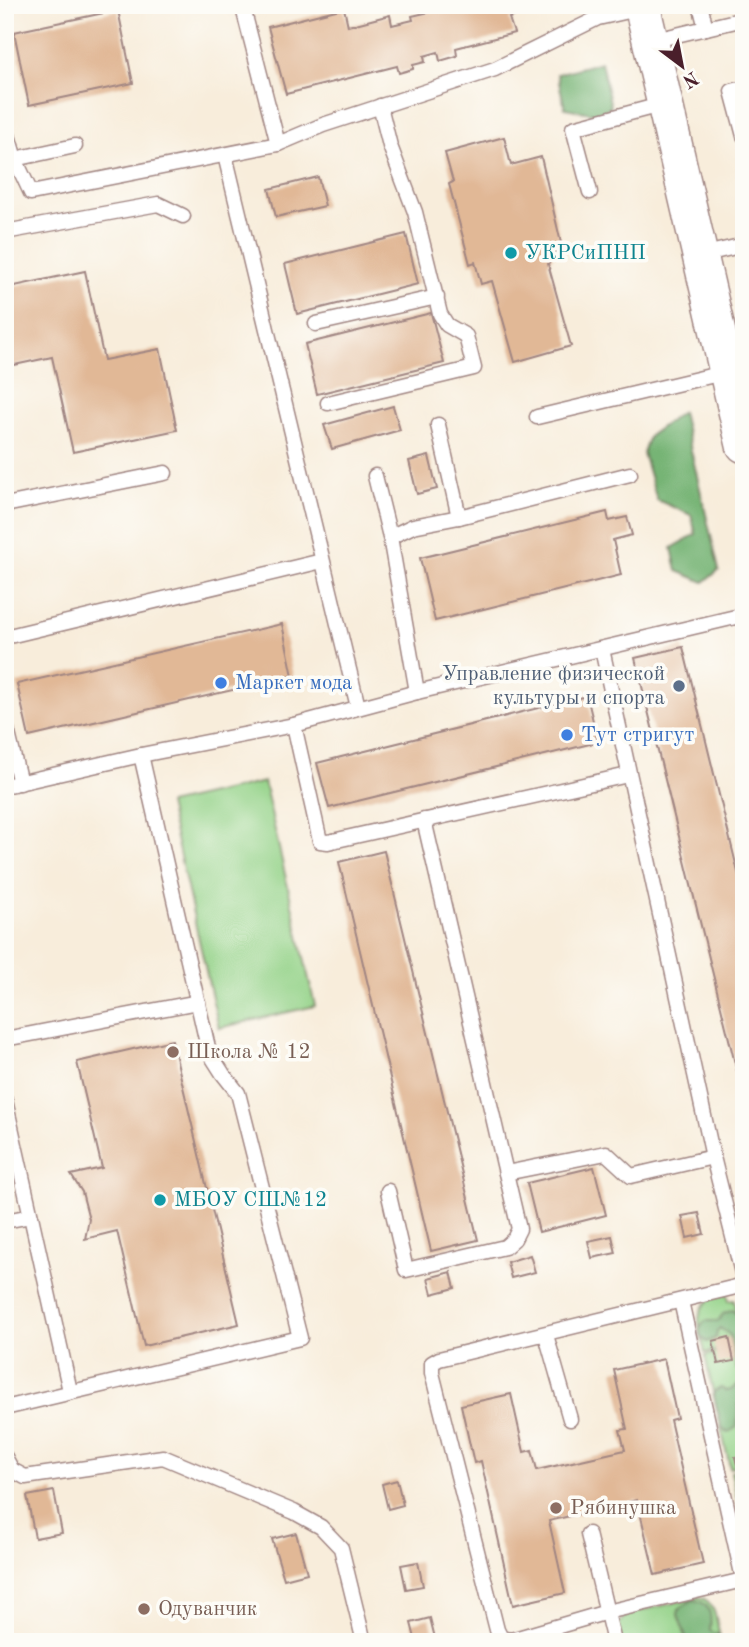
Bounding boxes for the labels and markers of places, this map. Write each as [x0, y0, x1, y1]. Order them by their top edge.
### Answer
place label: УКРСиПНП [525, 243, 646, 264]
marker: УКРСиПНП [503, 245, 519, 261]
place label: Управление физической культуры и спорта [442, 664, 665, 709]
place label: Маркет мода [235, 673, 352, 694]
marker: Маркет мода [213, 675, 229, 691]
marker: Управление физической культуры и спорта [671, 678, 687, 694]
place label: Тут стригут [581, 725, 694, 746]
marker: Тут стригут [559, 727, 575, 743]
place label: Школа № 12 [187, 1042, 311, 1063]
marker: Школа № 12 [165, 1044, 181, 1060]
place label: МБОУ СШ№12 [174, 1190, 327, 1211]
marker: МБОУ СШ№12 [152, 1192, 168, 1208]
place label: Рябинушка [570, 1498, 676, 1519]
marker: Рябинушка [548, 1500, 564, 1516]
place label: Одуванчик [158, 1599, 258, 1620]
marker: Одуванчик [136, 1601, 152, 1617]

